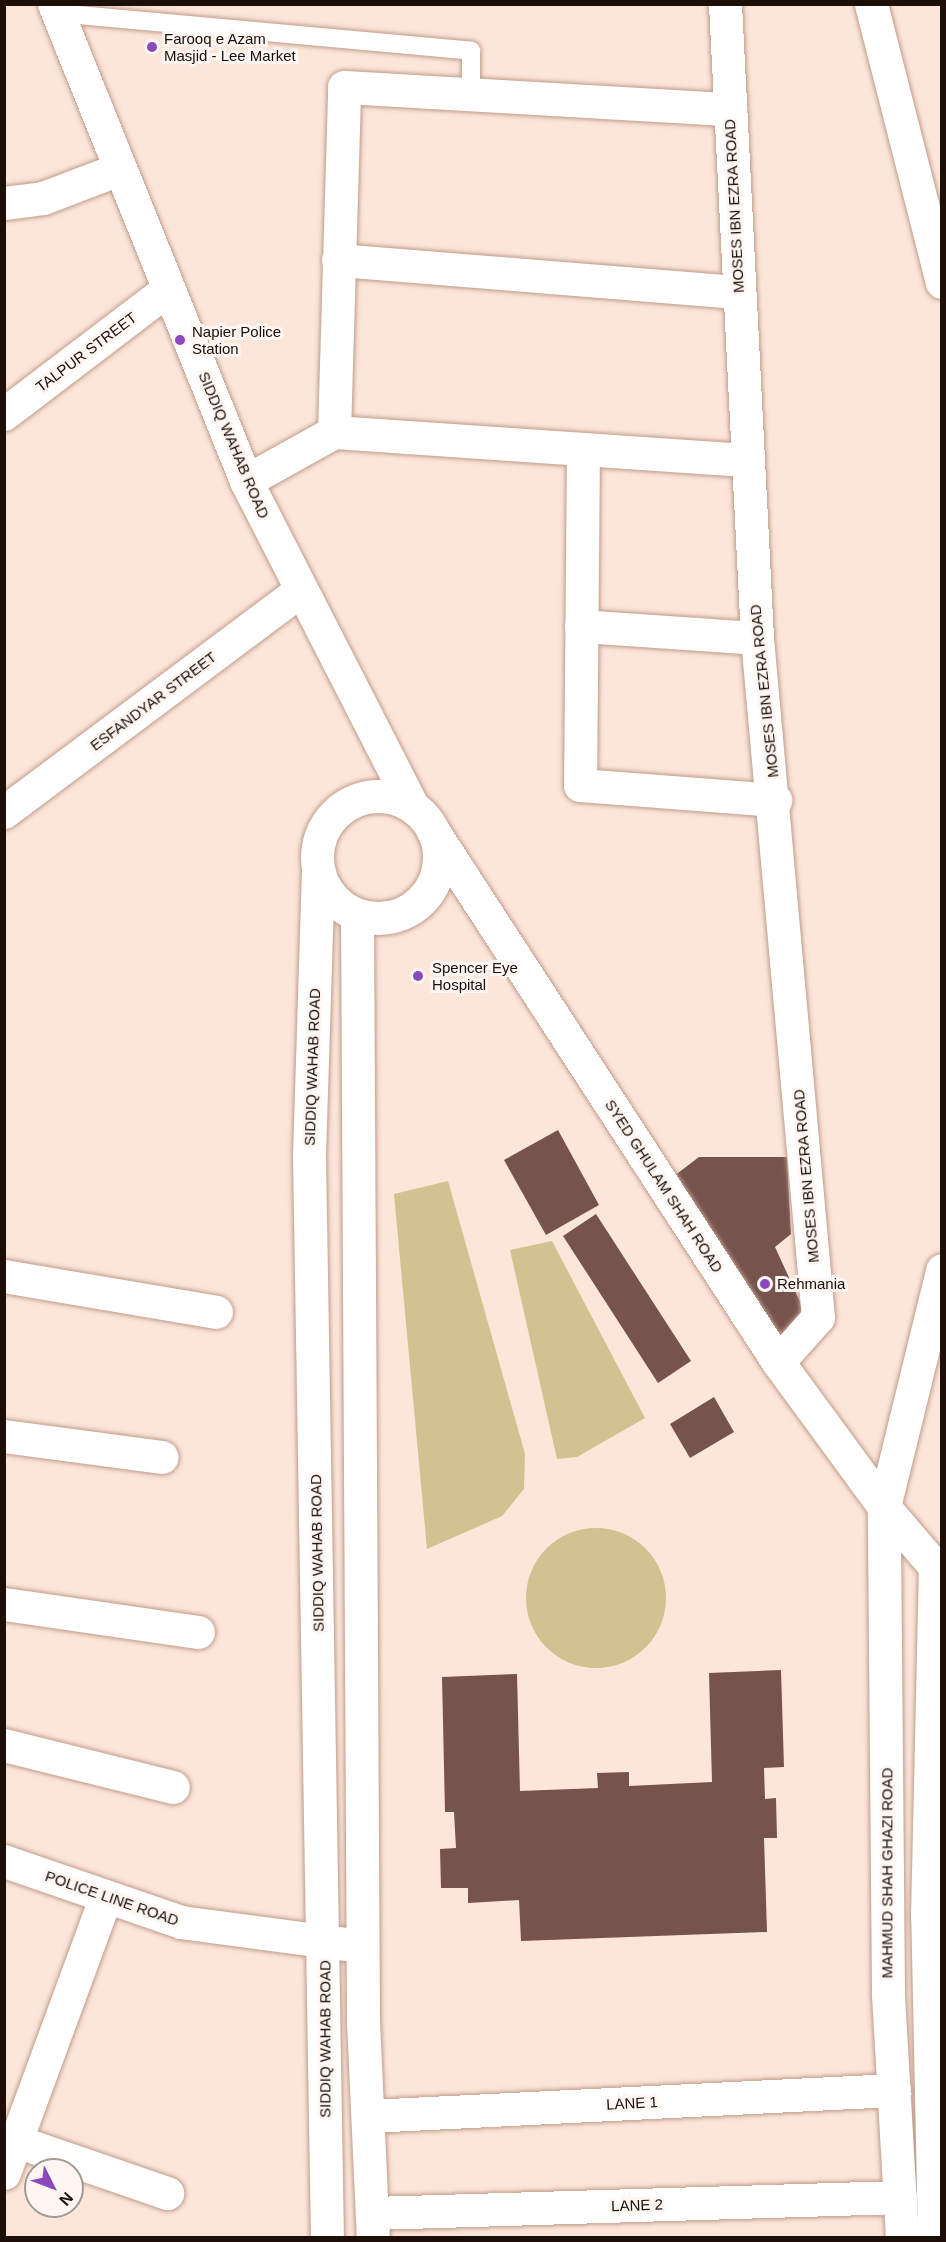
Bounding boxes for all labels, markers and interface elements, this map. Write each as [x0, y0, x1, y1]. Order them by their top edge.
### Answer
place label: Farooq e Azam Masjid - Lee Market [164, 29, 296, 64]
marker: Farooq e Azam Masjid - Lee Market [145, 40, 159, 54]
street label: MOSES IBN EZRA ROAD [720, 118, 748, 294]
street label: TALPUR STREET [32, 308, 140, 396]
place label: Napier Police Station [192, 322, 281, 357]
marker: Napier Police Station [173, 333, 187, 347]
street label: SIDDIQ WAHAB ROAD [195, 369, 273, 521]
street label: MOSES IBN EZRA ROAD [746, 603, 782, 779]
street label: ESFANDYAR STREET [86, 648, 220, 754]
place label: Spencer Eye Hospital [432, 958, 518, 993]
marker: Spencer Eye Hospital [409, 967, 427, 985]
street label: SIDDIQ WAHAB ROAD [300, 988, 324, 1146]
street label: MOSES IBN EZRA ROAD [789, 1088, 823, 1264]
street label: SYED GHULAM SHAH ROAD [601, 1096, 727, 1276]
place label: Rehmania [777, 1275, 845, 1293]
marker: Rehmania [758, 1277, 772, 1291]
street label: SIDDIQ WAHAB ROAD [307, 1474, 327, 1632]
street label: MAHMUD SHAH GHAZI ROAD [878, 1768, 896, 1978]
street label: POLICE LINE ROAD [43, 1867, 181, 1929]
street label: SIDDIQ WAHAB ROAD [316, 1960, 334, 2118]
street label: LANE 1 [606, 2093, 658, 2113]
north arrow [24, 2158, 84, 2218]
text: N [56, 2189, 76, 2209]
street label: LANE 2 [611, 2195, 663, 2215]

